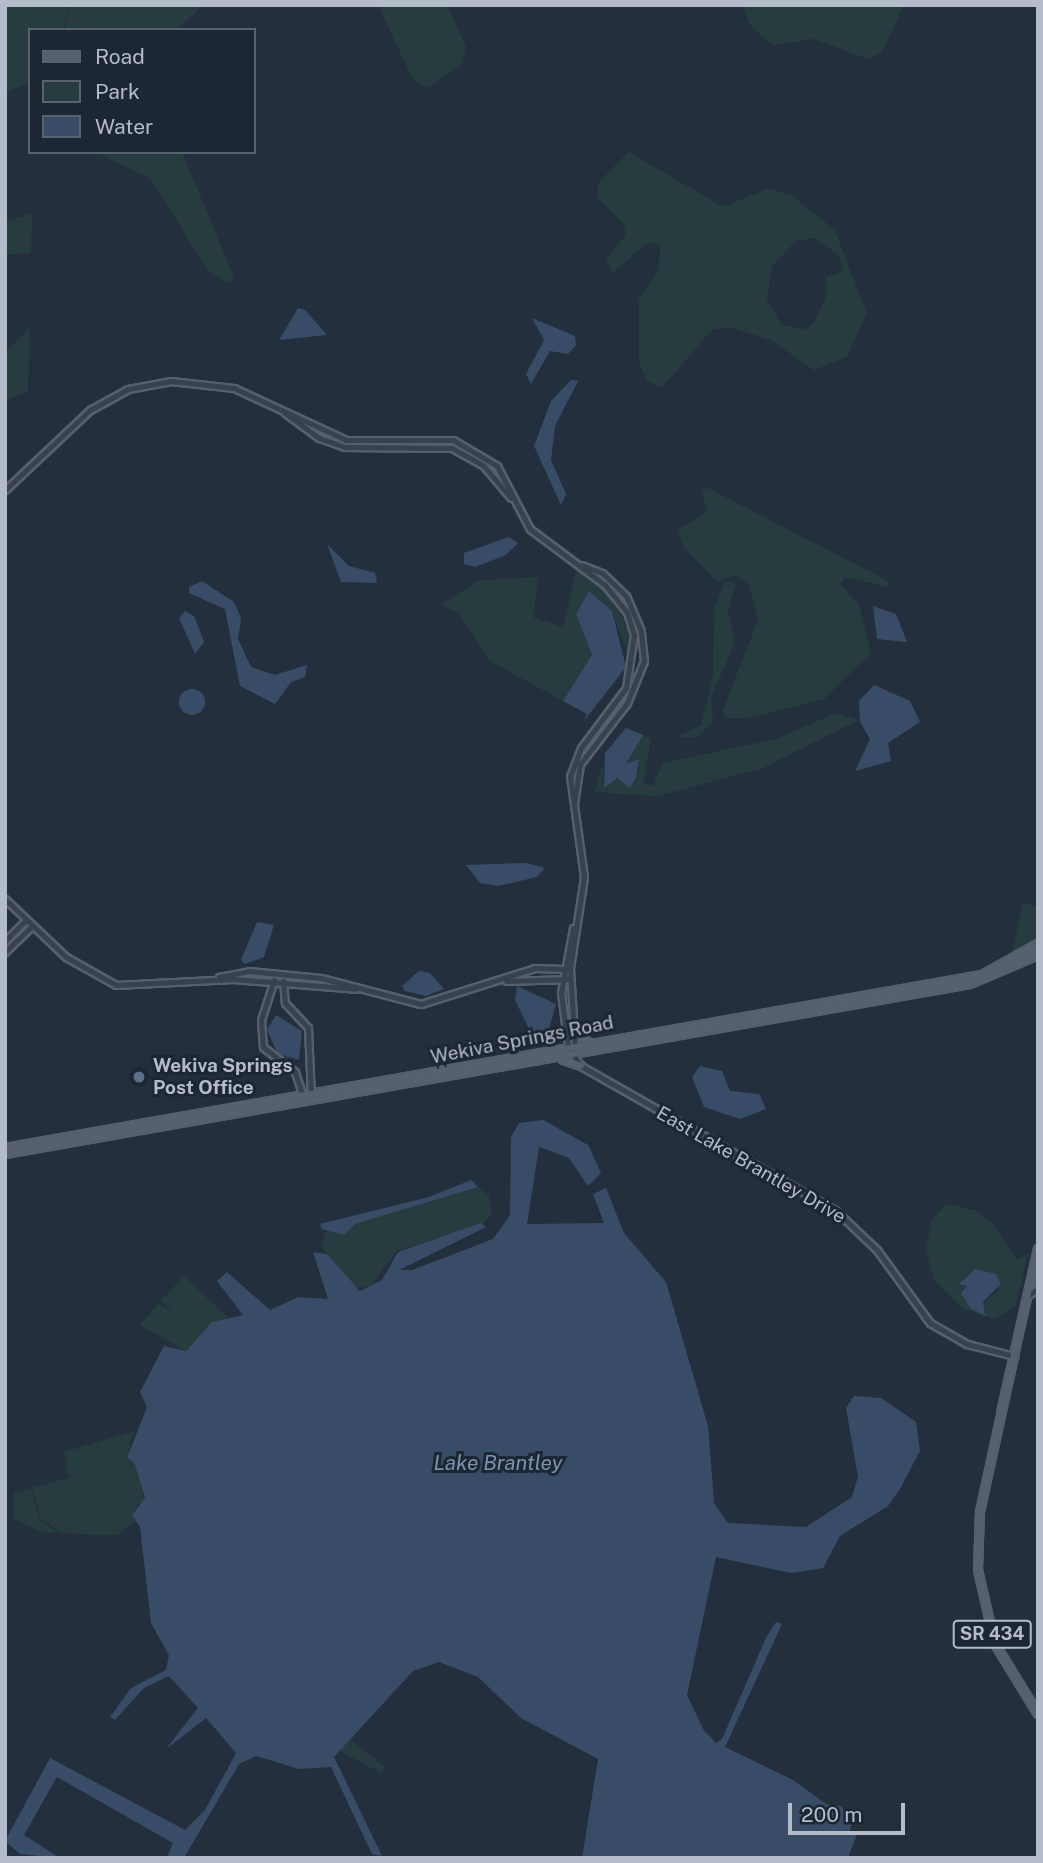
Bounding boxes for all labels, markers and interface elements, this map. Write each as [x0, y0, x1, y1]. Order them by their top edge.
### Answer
legend [28, 28, 256, 154]
text: Road [95, 44, 145, 69]
text: Park [95, 79, 140, 104]
text: Water [95, 114, 153, 139]
street label: Wekiva Springs Road [429, 1011, 615, 1069]
place label: Wekiva Springs Post Office [153, 1055, 293, 1099]
marker: Wekiva Springs Post Office [131, 1069, 147, 1085]
street label: East Lake Brantley Drive [652, 1101, 850, 1229]
water label: Lake Brantley [433, 1450, 563, 1476]
road number: SR 434 [952, 1619, 1032, 1648]
scale bar [791, 1790, 908, 1834]
text: 200 m [801, 1802, 862, 1827]

